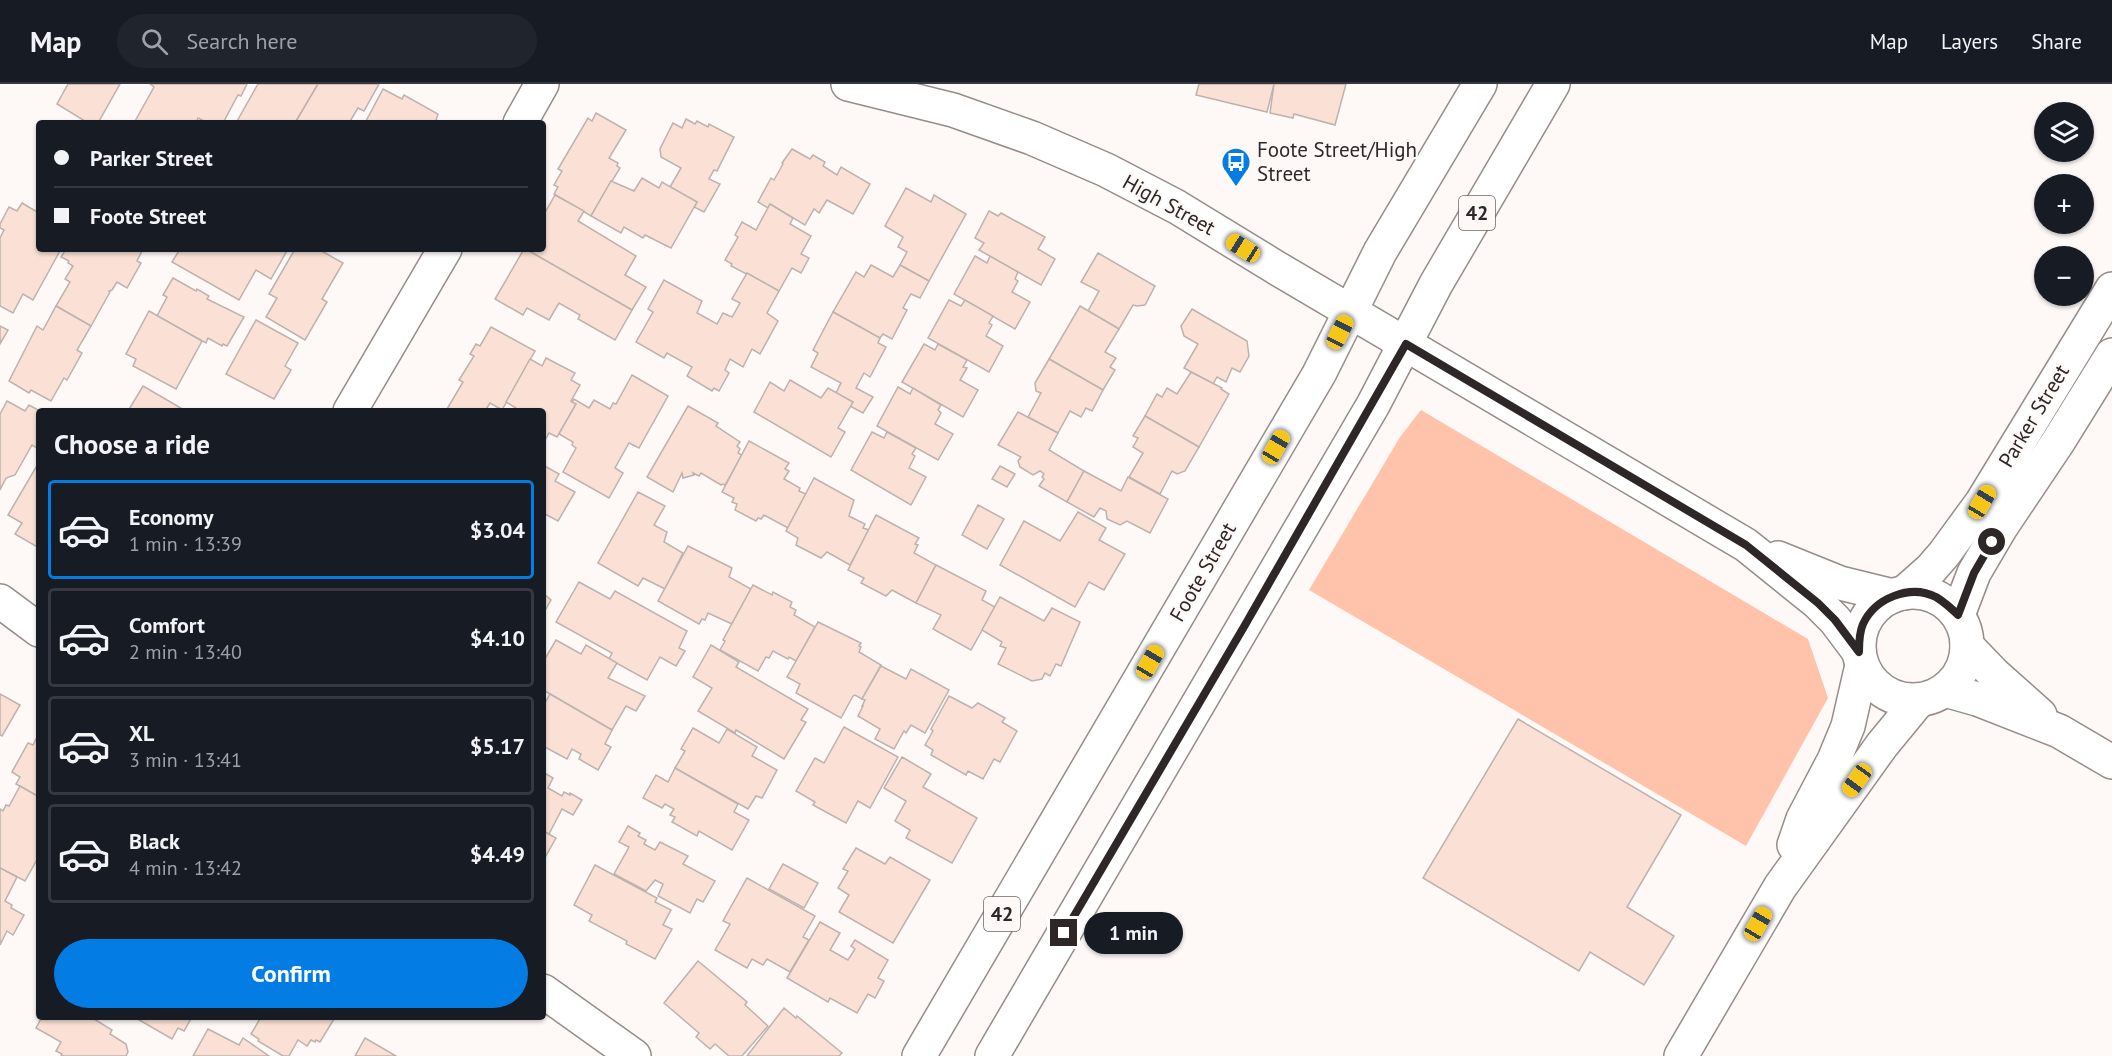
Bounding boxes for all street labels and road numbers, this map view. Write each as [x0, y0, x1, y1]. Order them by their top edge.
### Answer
street label: High Street [1118, 168, 1220, 241]
road number: 42 [1459, 196, 1495, 230]
street label: Parker Street [1992, 359, 2075, 472]
street label: Foote Street [1163, 517, 1242, 626]
road number: 42 [984, 897, 1020, 931]

